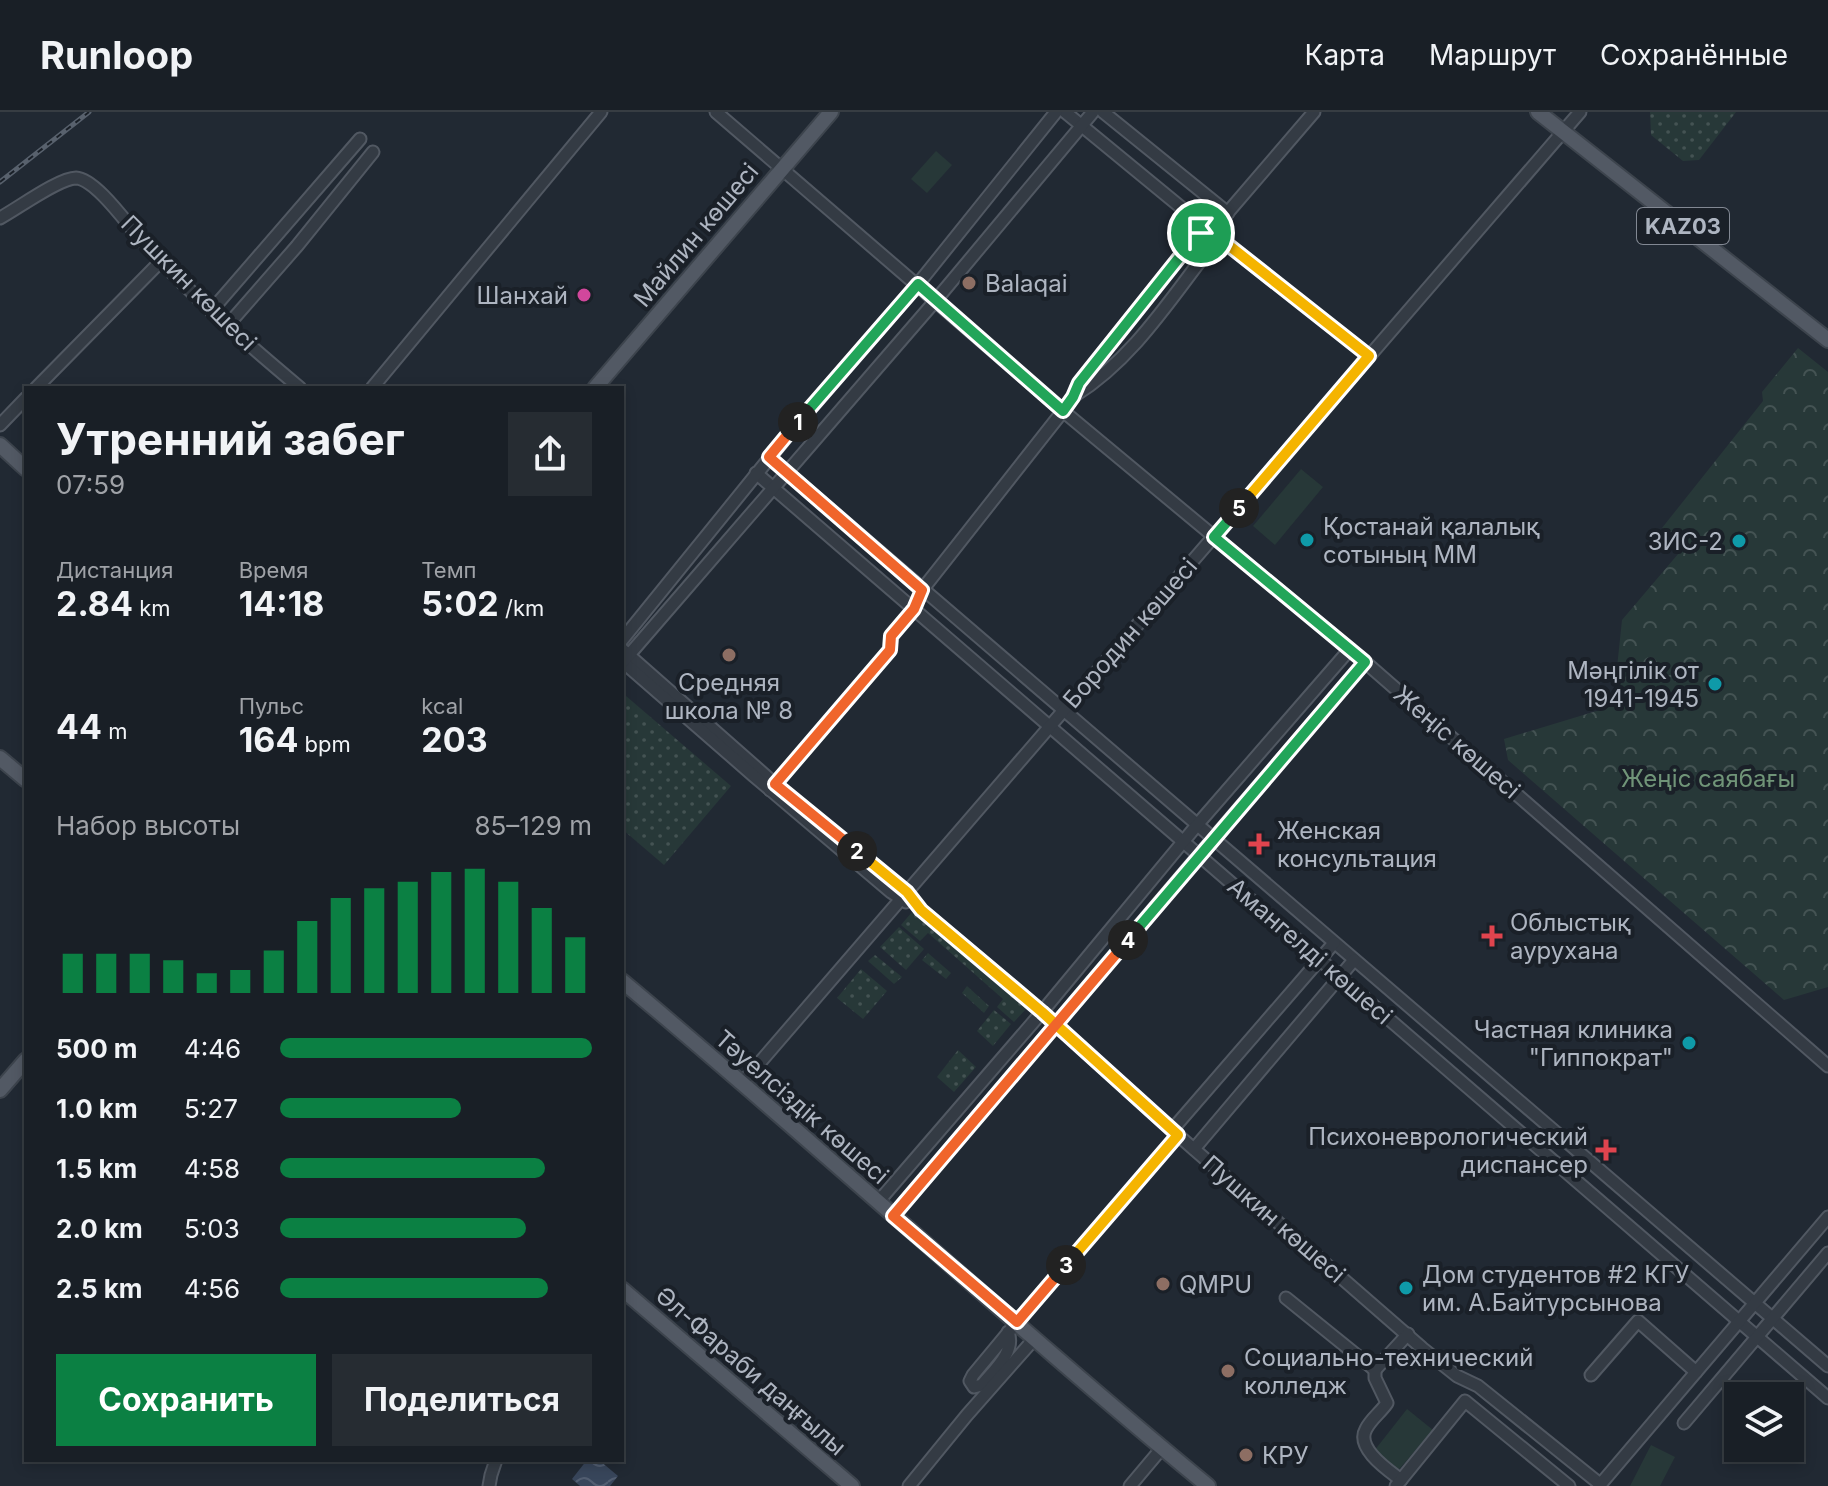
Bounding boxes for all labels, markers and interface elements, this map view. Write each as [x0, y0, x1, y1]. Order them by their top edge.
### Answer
text: Runloop [40, 32, 193, 78]
text: Карта [1305, 38, 1385, 72]
text: Маршрут [1429, 38, 1556, 72]
text: Сохранённые [1600, 38, 1788, 72]
street label: Майлин көшесі [628, 157, 764, 313]
pin [1167, 199, 1235, 267]
road number: KАZ03 [1637, 208, 1729, 244]
street label: Пушкин көшесі [115, 209, 263, 357]
icon: arrive [1179, 211, 1223, 255]
place label: Balaqai [985, 269, 1067, 298]
marker: Balaqai [960, 274, 978, 292]
place label: Шанхай [477, 281, 568, 310]
marker: Шанхай [575, 286, 593, 304]
pin: 1 [778, 402, 818, 442]
text: 1 [793, 409, 803, 435]
text: Утренний забег [56, 412, 405, 466]
button: share [508, 412, 592, 496]
text: 07:59 [56, 469, 125, 500]
pin: 5 [1219, 488, 1259, 528]
text: 5 [1232, 495, 1246, 521]
place label: Қостанай қалалық сотының ММ [1323, 512, 1540, 569]
place label: ЗИС-2 [1648, 527, 1723, 556]
marker: Қостанай қалалық сотының ММ [1298, 531, 1316, 549]
marker: ЗИС-2 [1730, 532, 1748, 550]
street label: Бородин көшесі [1057, 552, 1203, 714]
text: Дистанция [56, 557, 174, 583]
text: Время [239, 557, 308, 583]
text: Темп [421, 557, 477, 583]
text: 2.84 [56, 583, 133, 624]
text: 14:18 [239, 583, 324, 624]
text: 5:02 [421, 583, 499, 624]
text: km [133, 595, 170, 621]
text: /km [499, 595, 544, 621]
marker: Средняя школа № 8 [720, 646, 738, 664]
place label: Мәңгілік от 1941-1945 [1567, 656, 1699, 713]
place label: Средняя школа № 8 [665, 668, 793, 725]
marker: Мәңгілік от 1941-1945 [1706, 675, 1724, 693]
street label: Жеңіс көшесі [1388, 679, 1526, 805]
text: Пульс [239, 693, 304, 719]
text: kcal [421, 693, 463, 719]
text: 44 [56, 706, 102, 747]
text: m [102, 718, 127, 744]
text: 164 [239, 719, 298, 760]
text: 203 [421, 719, 488, 760]
text: bpm [298, 731, 351, 757]
park label: Жеңіс саябағы [1621, 764, 1795, 793]
text: Набор высоты [56, 810, 240, 841]
text: 85–129 m [474, 810, 592, 841]
place label: Женская консультация [1277, 816, 1437, 873]
pin: 2 [837, 831, 877, 871]
marker: Женская консультация [1248, 833, 1270, 855]
text: 2 [850, 838, 864, 864]
street label: Амангелді көшесі [1222, 872, 1398, 1030]
place label: Облыстық аурухана [1510, 908, 1631, 965]
pin: 4 [1108, 920, 1148, 960]
marker: Облыстық аурухана [1481, 925, 1503, 947]
text: 4 [1121, 927, 1135, 953]
place label: Частная клиника "Гиппократ" [1474, 1015, 1673, 1072]
street label: Тәуелсіздік көшесі [709, 1024, 895, 1190]
text: 500 m [56, 1033, 138, 1064]
text: 4:46 [184, 1033, 241, 1064]
marker: Частная клиника "Гиппократ" [1680, 1034, 1698, 1052]
text: 1.0 km [56, 1093, 138, 1124]
text: 5:27 [184, 1093, 238, 1124]
place label: Психоневрологический диспансер [1308, 1122, 1588, 1179]
marker: Психоневрологический диспансер [1595, 1139, 1617, 1161]
street label: Пушкин көшесі [1197, 1149, 1351, 1289]
text: 1.5 km [56, 1153, 137, 1184]
text: 4:58 [184, 1153, 240, 1184]
text: 2.0 km [56, 1213, 143, 1244]
text: 5:03 [184, 1213, 240, 1244]
pin: 3 [1046, 1245, 1086, 1285]
text: 3 [1059, 1252, 1073, 1278]
place label: Дом студентов #2 КГУ им. А.Байтурсынова [1422, 1260, 1689, 1317]
place label: QMPU [1179, 1270, 1252, 1299]
text: 2.5 km [56, 1273, 142, 1304]
text: 4:56 [184, 1273, 240, 1304]
marker: QMPU [1154, 1275, 1172, 1293]
marker: Дом студентов #2 КГУ им. А.Байтурсынова [1397, 1279, 1415, 1297]
street label: Әл-Фараби даңғылы [650, 1281, 852, 1461]
place label: Социально-технический колледж [1244, 1343, 1533, 1400]
button: Сохранить [56, 1354, 316, 1446]
button: Поделиться [332, 1354, 592, 1446]
marker: Социально-технический колледж [1219, 1362, 1237, 1380]
map controls [1724, 1382, 1804, 1462]
button: layers [1724, 1382, 1804, 1462]
place label: КРУ [1262, 1441, 1309, 1470]
marker: КРУ [1237, 1446, 1255, 1464]

